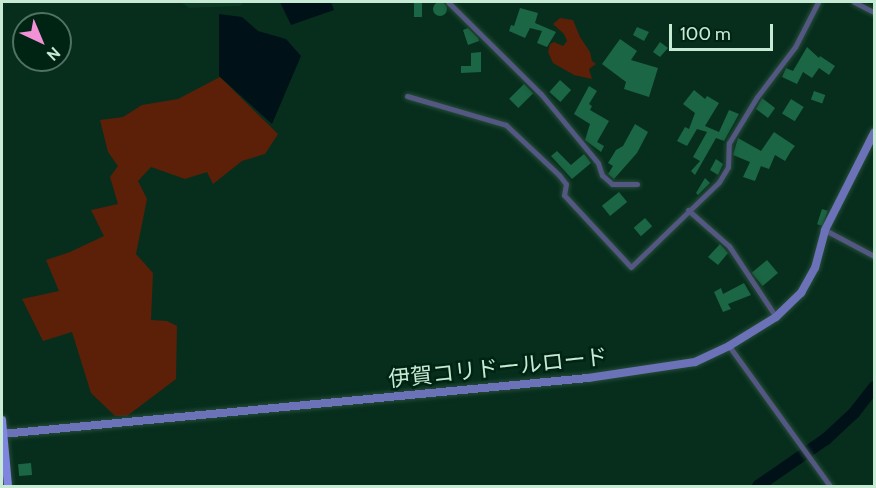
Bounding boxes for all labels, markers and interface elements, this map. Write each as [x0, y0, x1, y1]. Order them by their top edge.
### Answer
north arrow [12, 12, 72, 72]
scale bar [672, 12, 776, 50]
text: 100 m [680, 23, 731, 45]
text: N [43, 43, 64, 65]
street label: 伊賀コリドールロード [387, 343, 609, 393]

